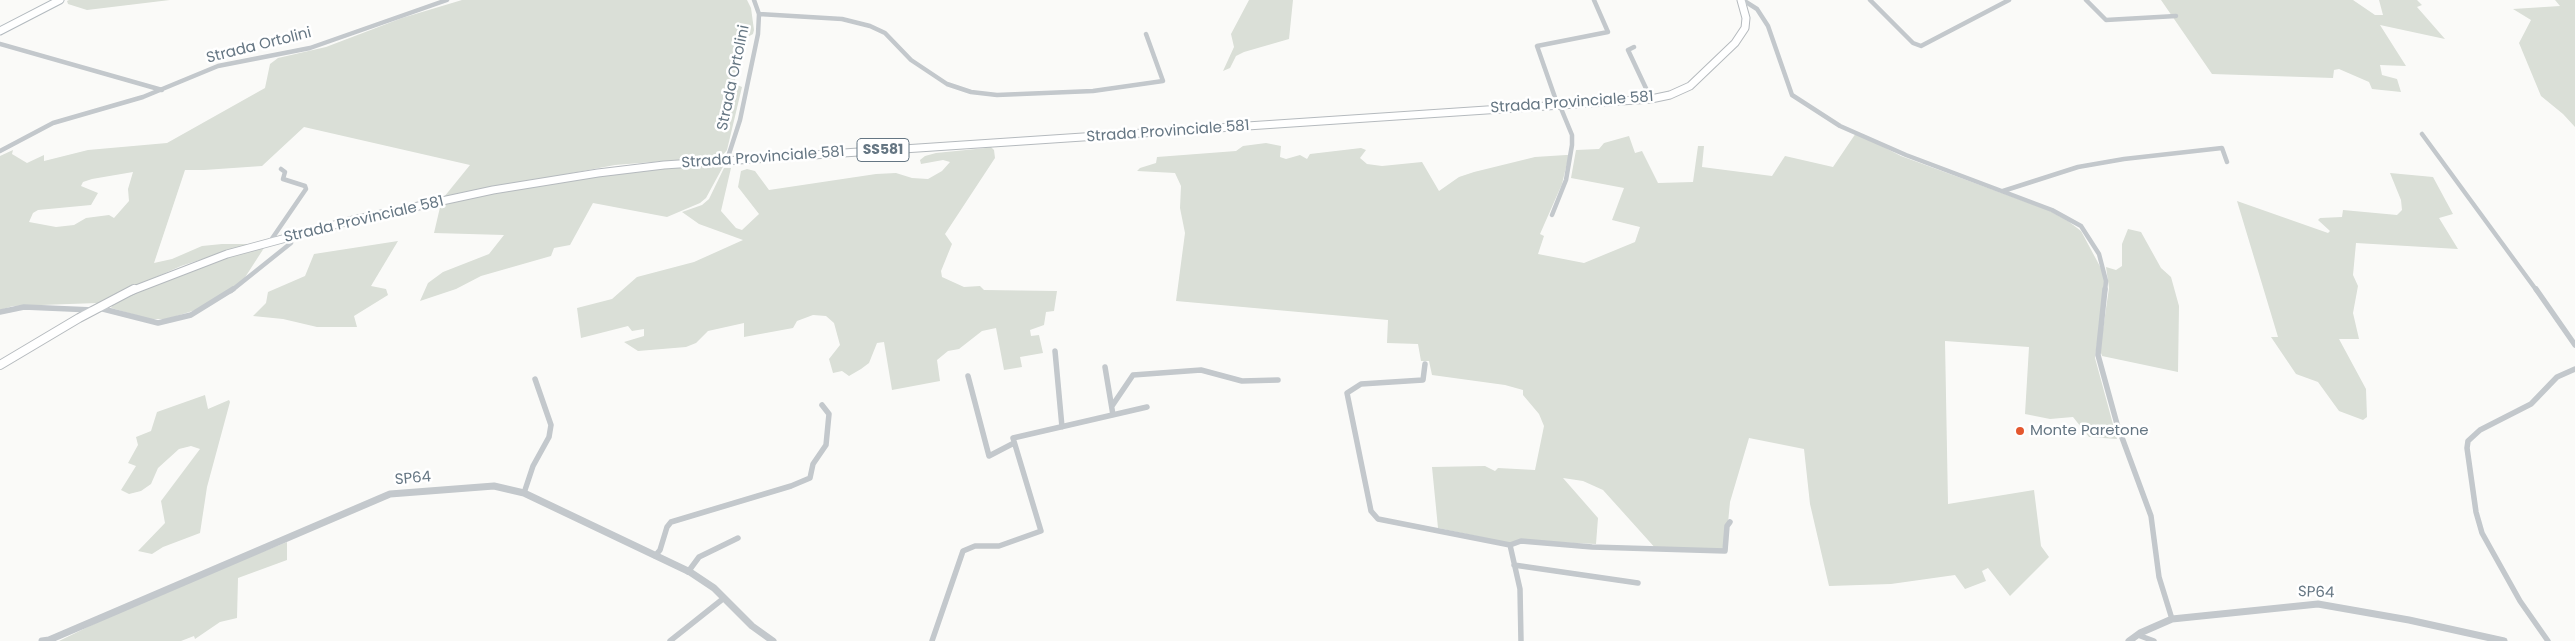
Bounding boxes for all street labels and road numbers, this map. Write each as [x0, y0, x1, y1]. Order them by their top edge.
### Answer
street label: Strada Ortolini [205, 24, 313, 68]
street label: Strada Ortolini [714, 24, 754, 132]
street label: Strada Provinciale 581 [1490, 88, 1654, 118]
street label: Strada Provinciale 581 [1086, 117, 1250, 147]
road number: SS581 [857, 138, 909, 162]
street label: Strada Provinciale 581 [681, 143, 845, 173]
street label: Strada Provinciale 581 [282, 193, 446, 247]
street label: SP64 [394, 468, 432, 490]
street label: SP64 [2297, 583, 2335, 603]

